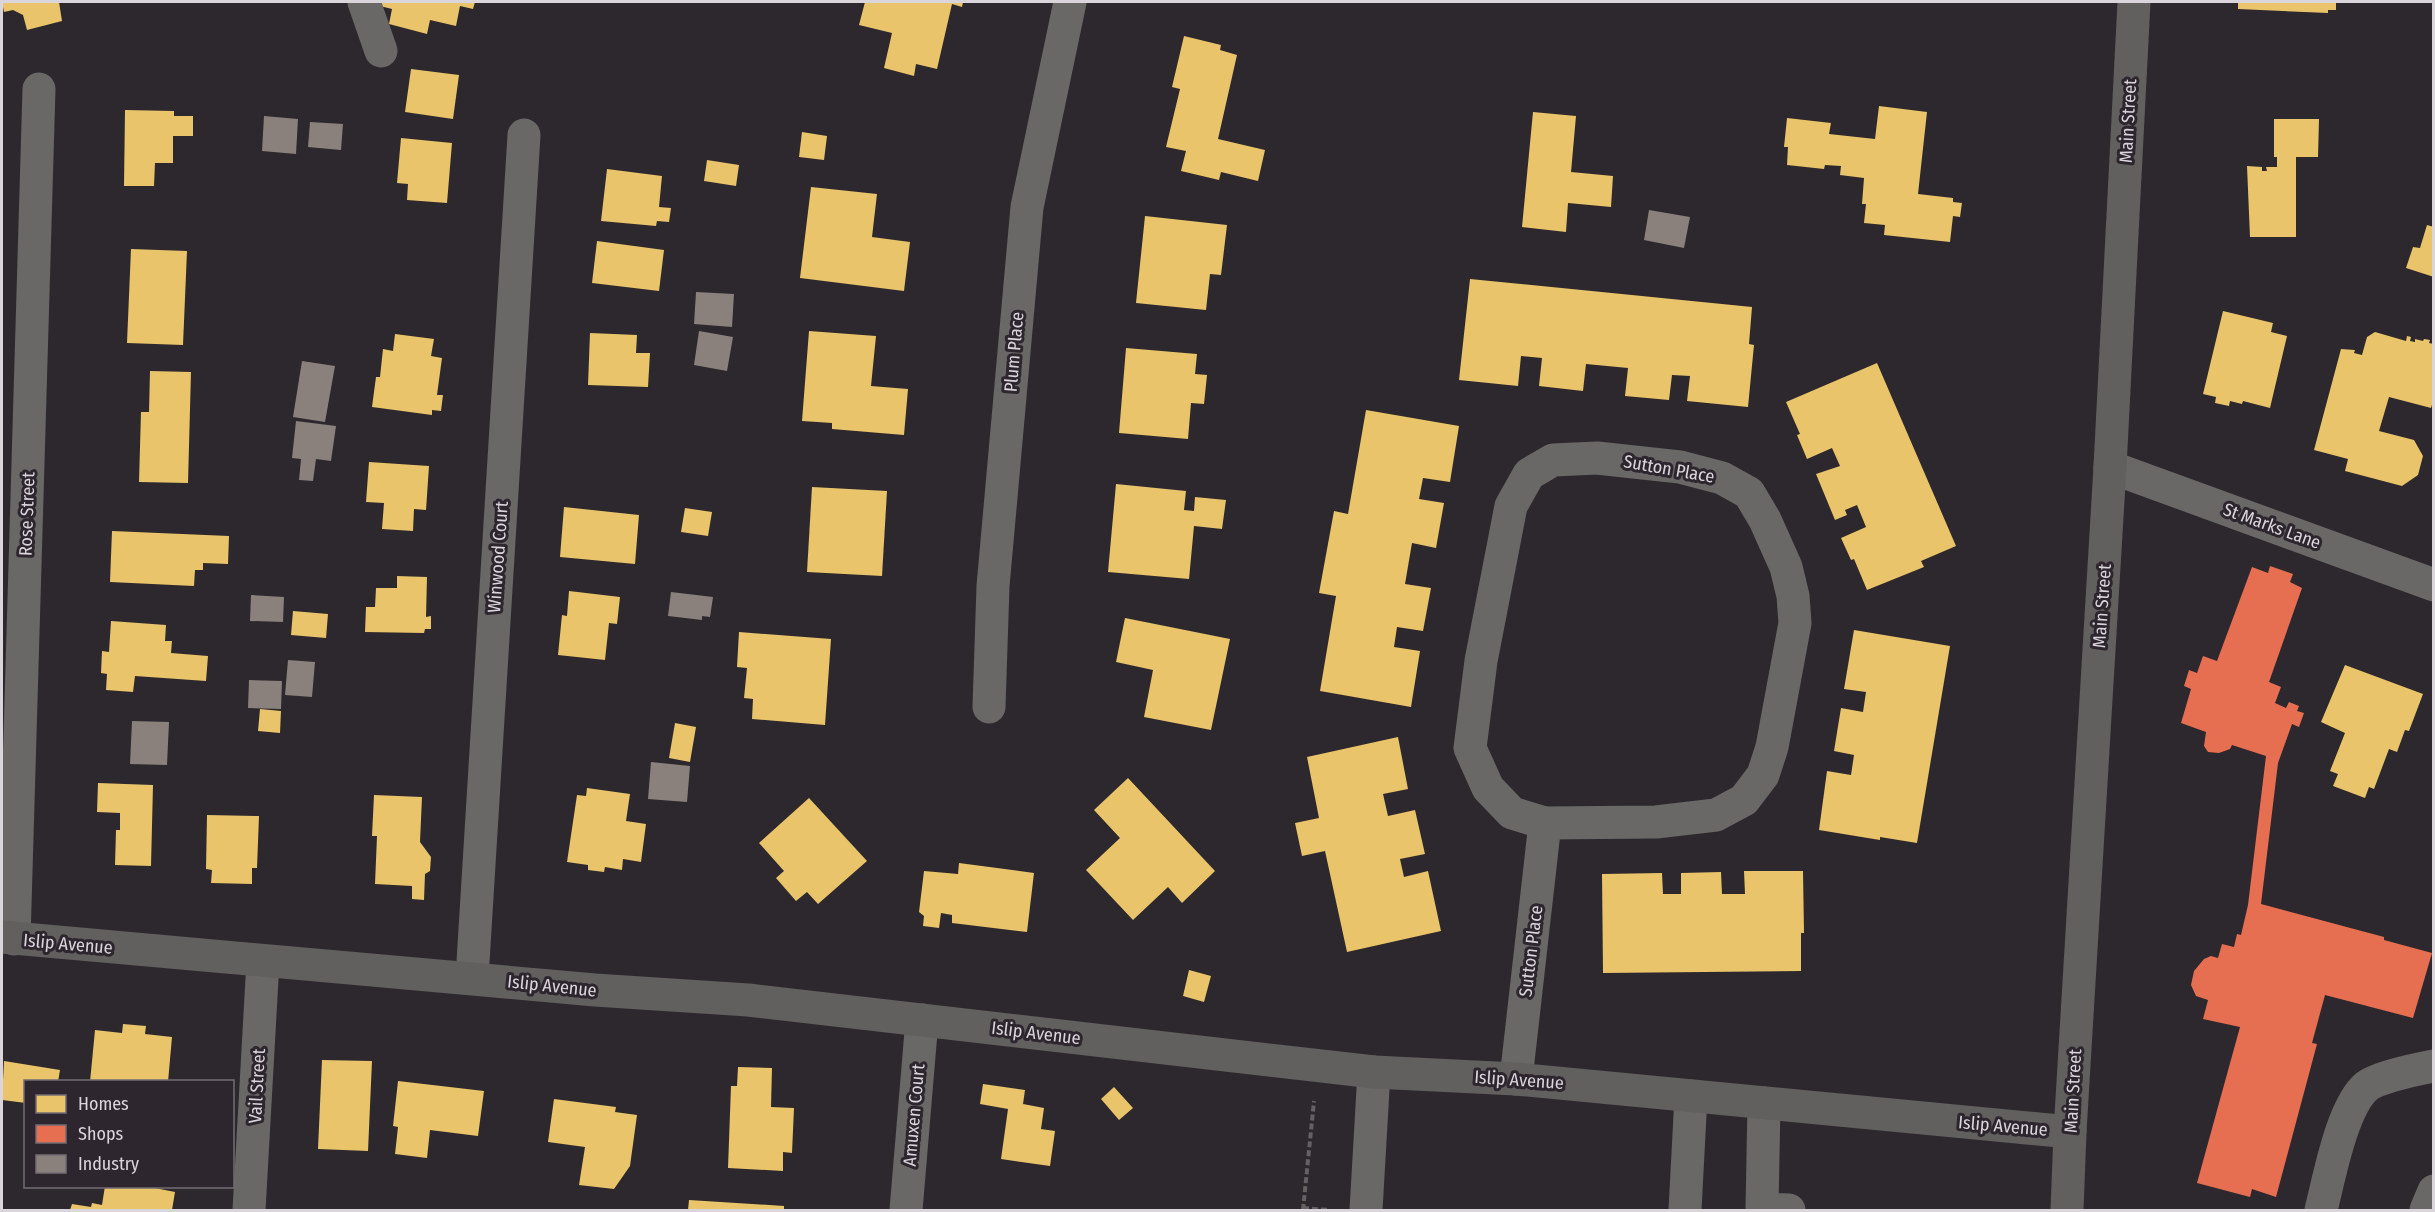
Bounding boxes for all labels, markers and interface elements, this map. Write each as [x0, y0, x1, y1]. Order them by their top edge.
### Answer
street label: Main Street [2115, 78, 2141, 164]
street label: Plum Place [1000, 311, 1028, 393]
street label: Sutton Place [1622, 450, 1716, 488]
street label: Rose Street [15, 471, 39, 556]
street label: St Marks Lane [2220, 498, 2324, 554]
street label: Winwood Court [483, 500, 513, 614]
street label: Main Street [2088, 563, 2116, 649]
street label: Sutton Place [1514, 904, 1548, 998]
street label: Islip Avenue [22, 929, 114, 959]
street label: Islip Avenue [506, 970, 598, 1002]
street label: Islip Avenue [990, 1017, 1082, 1049]
street label: Vail Street [244, 1048, 270, 1124]
street label: Main Street [2060, 1048, 2086, 1134]
street label: Amuxen Court [899, 1063, 929, 1167]
street label: Islip Avenue [1474, 1066, 1565, 1094]
legend [24, 1080, 234, 1188]
text: Homes [78, 1093, 129, 1115]
street label: Islip Avenue [1957, 1111, 2049, 1141]
text: Shops [78, 1123, 123, 1145]
text: Industry [78, 1153, 139, 1175]

